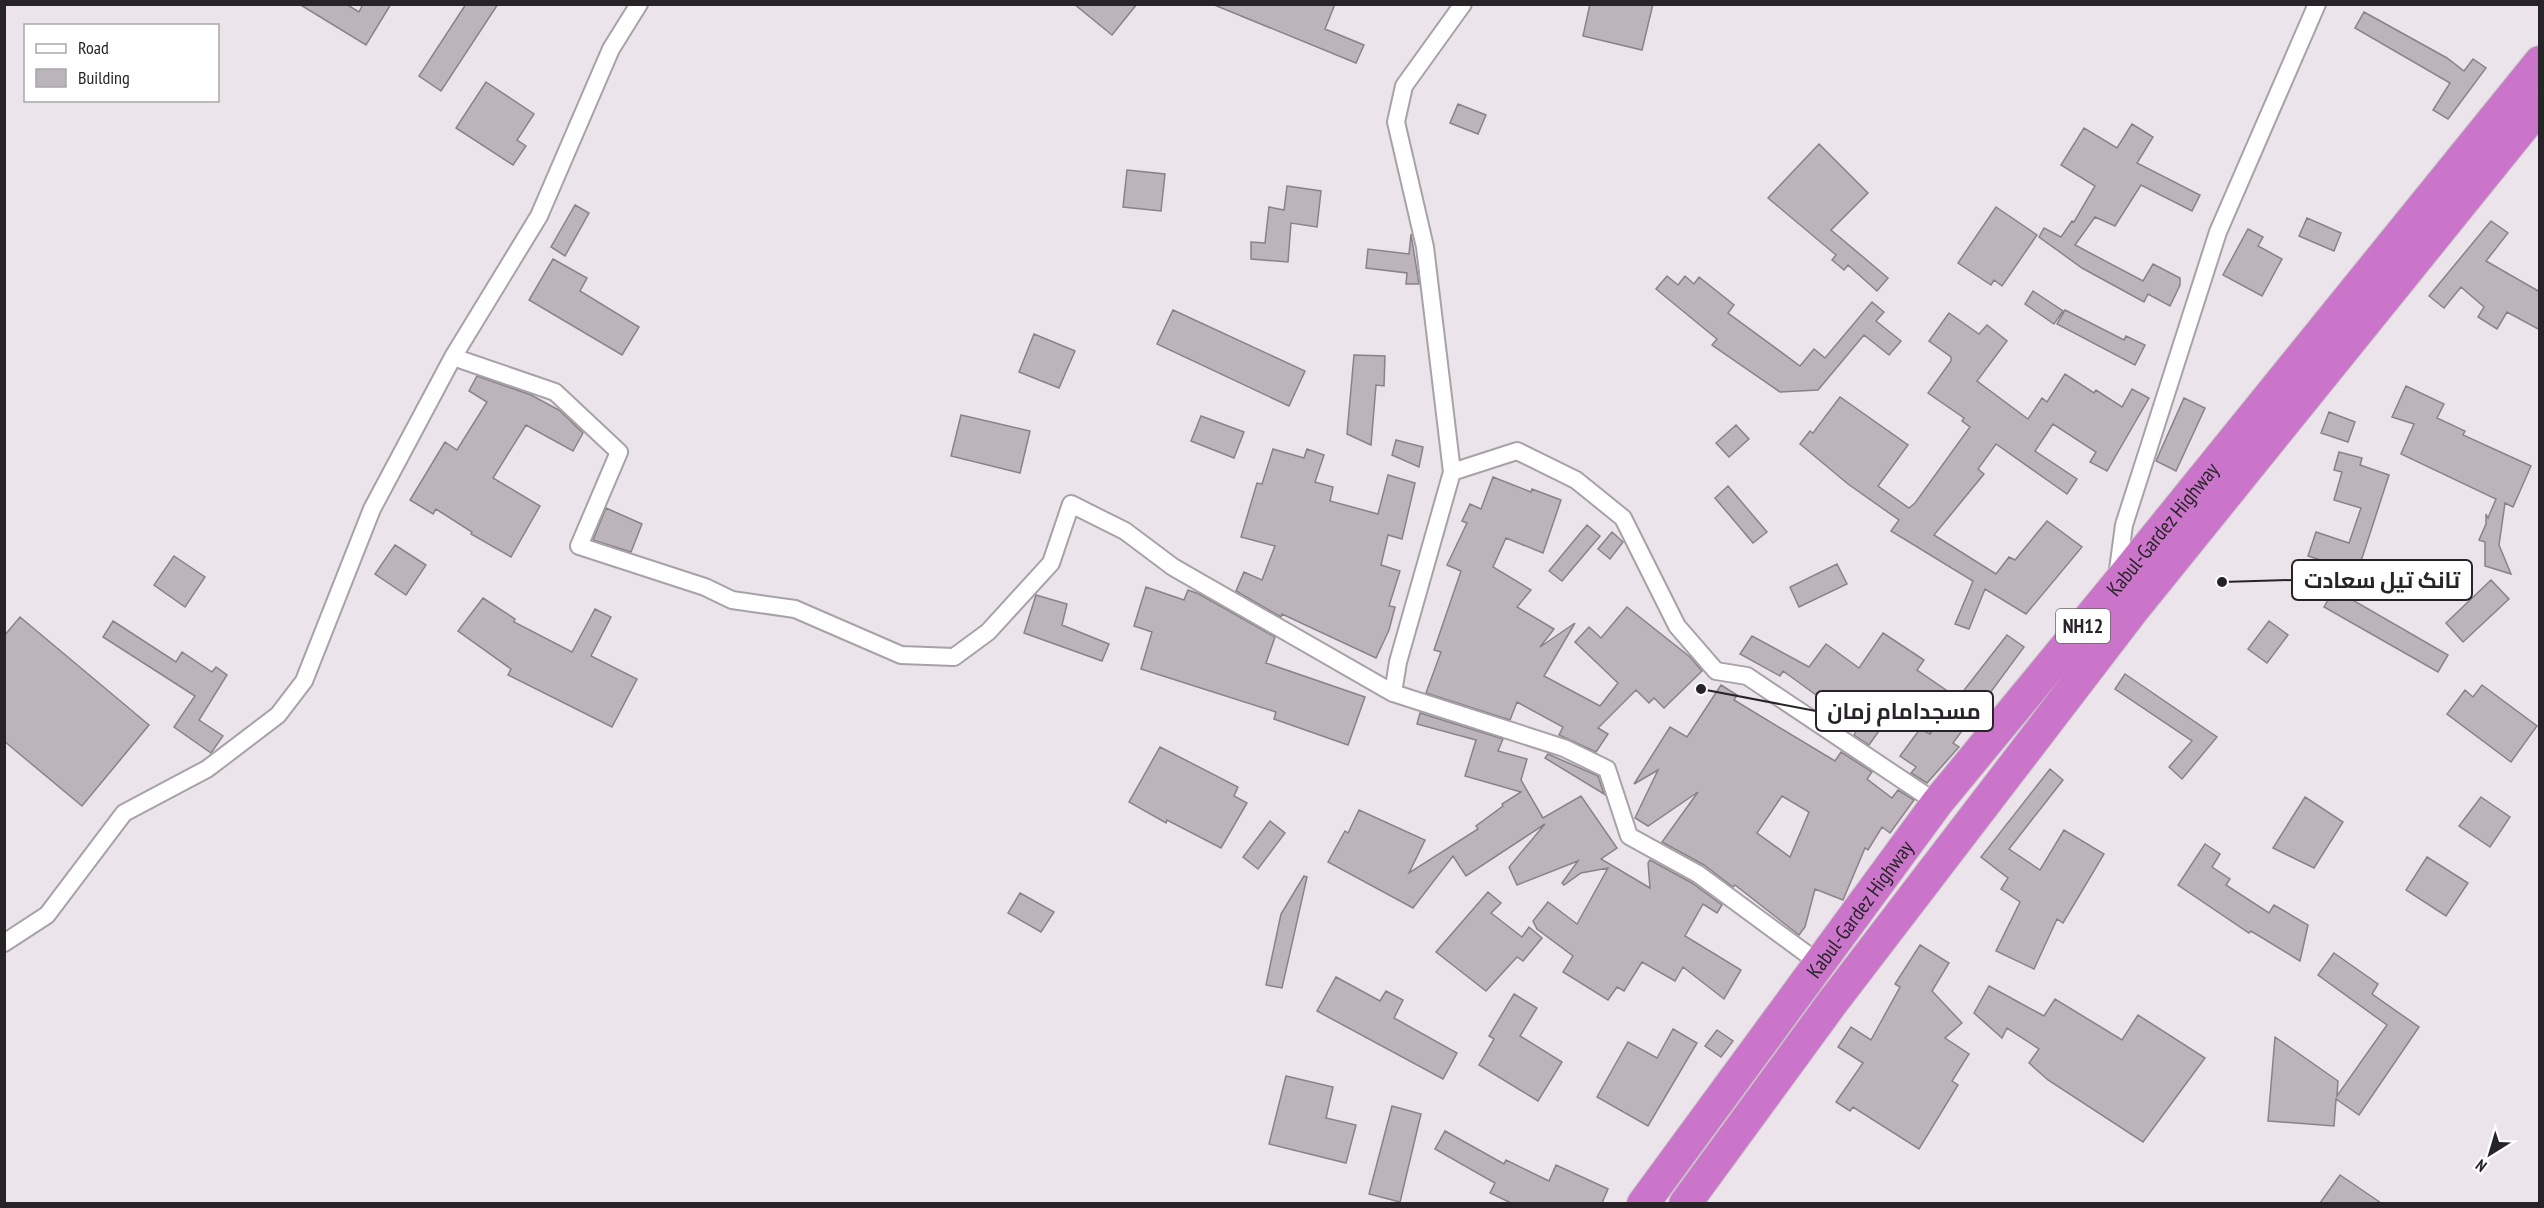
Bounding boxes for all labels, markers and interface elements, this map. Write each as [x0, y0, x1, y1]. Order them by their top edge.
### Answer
legend [24, 24, 219, 102]
text: Road [78, 36, 109, 59]
text: Building [78, 66, 130, 89]
street label: Kabul-Gardez Highway [2100, 456, 2224, 601]
callout: تانک تیل سعادت [2292, 560, 2472, 600]
text: تانک تیل سعادت [2304, 566, 2461, 594]
road number: NH12 [2056, 609, 2110, 643]
callout: مسجدامام زمان [1816, 691, 1993, 731]
text: مسجدامام زمان [1827, 697, 1981, 727]
street label: Kabul-Gardez Highway [1800, 835, 1919, 983]
north arrow [2460, 1124, 2520, 1184]
text: N [2472, 1155, 2490, 1177]

